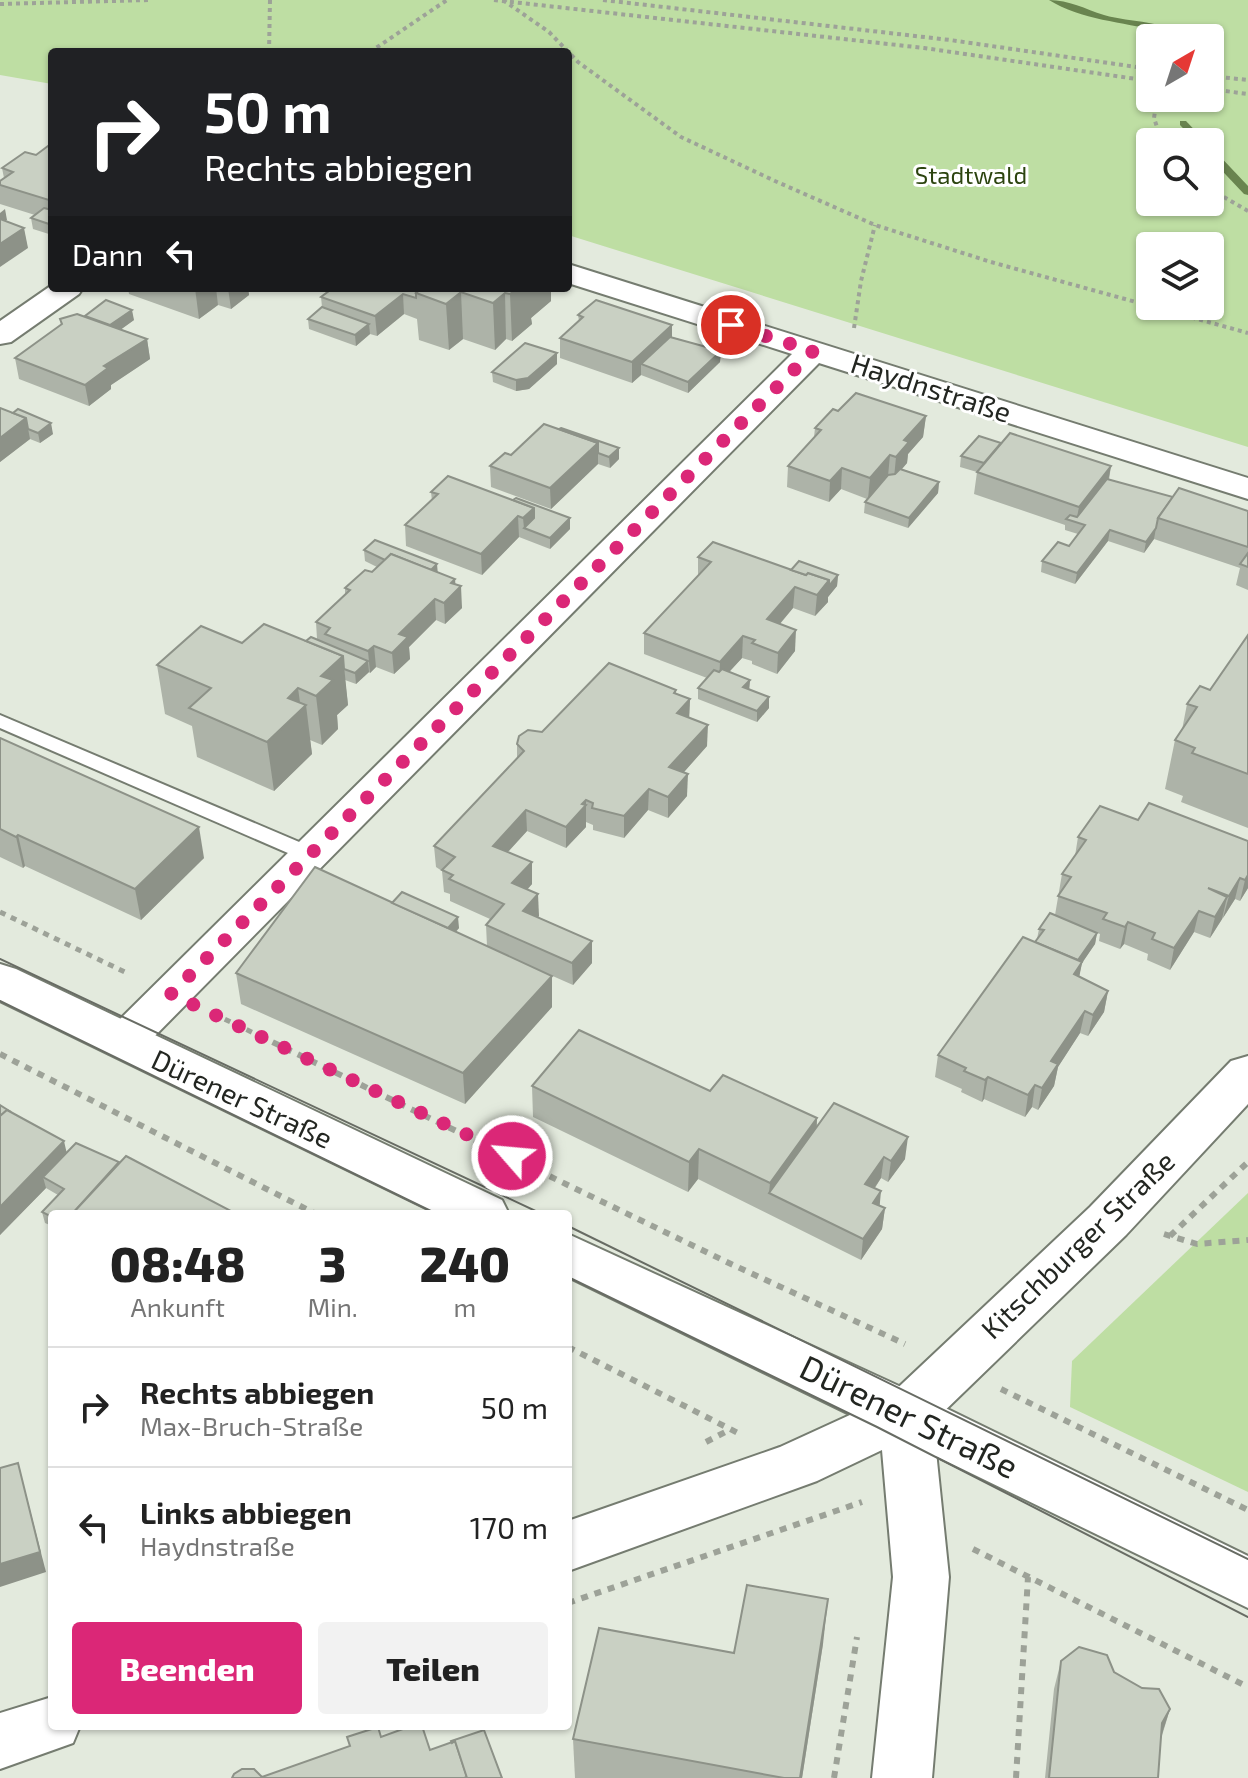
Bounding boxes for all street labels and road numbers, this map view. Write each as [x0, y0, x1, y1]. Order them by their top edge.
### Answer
street label: Haydnstraße [847, 345, 1016, 429]
street label: Dürener Straße [147, 1041, 338, 1155]
street label: Kitschburger Straße [974, 1143, 1181, 1345]
street label: Dürener Straße [794, 1345, 1025, 1486]

